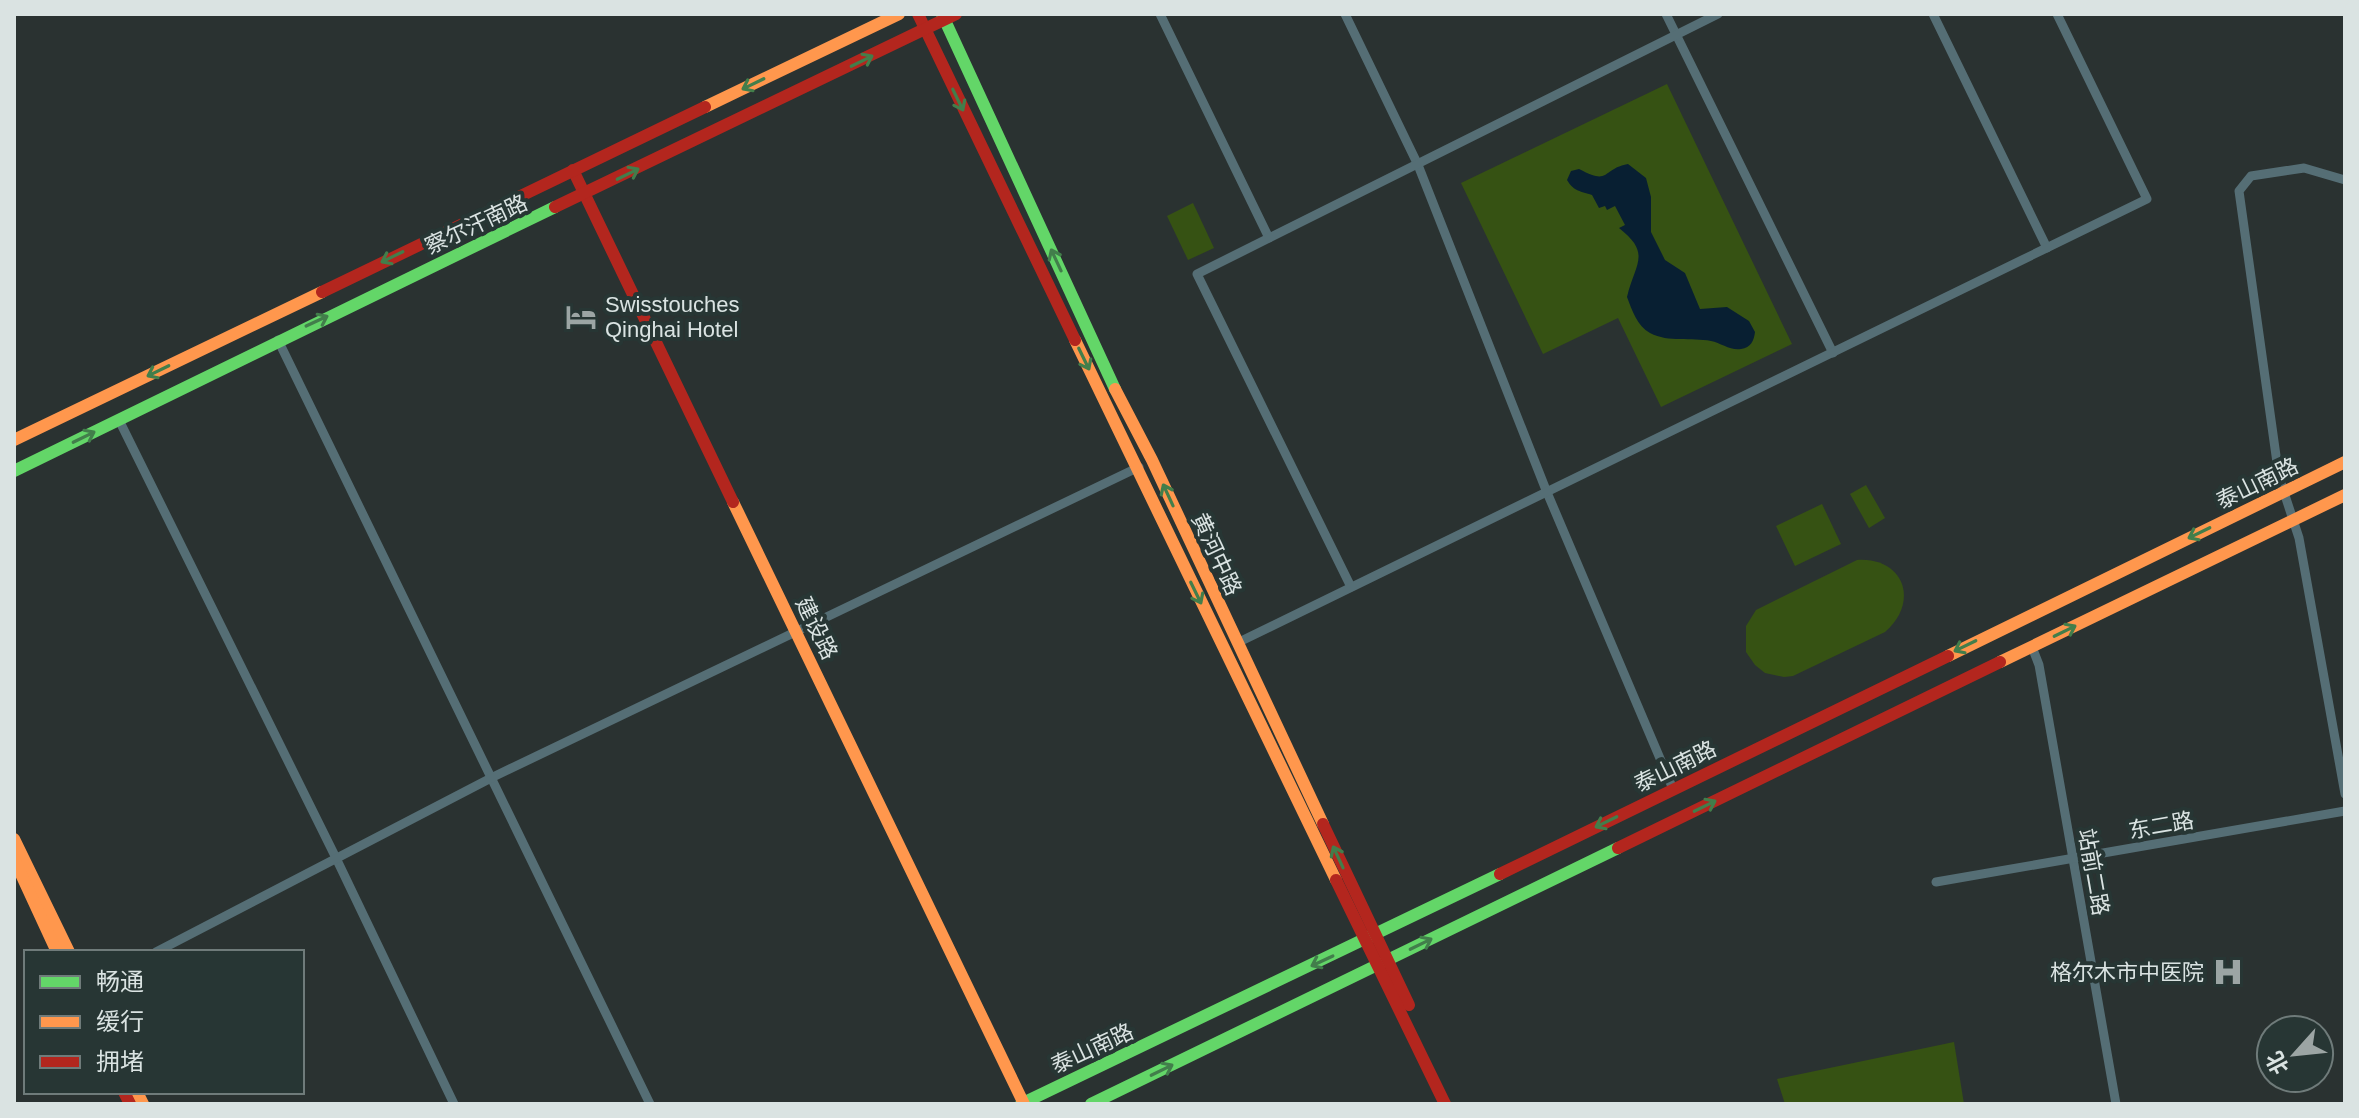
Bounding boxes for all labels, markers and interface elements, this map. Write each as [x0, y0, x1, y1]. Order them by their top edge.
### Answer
one-way arrow [850, 53, 874, 68]
one-way arrow [741, 77, 765, 92]
one-way arrow [951, 88, 966, 112]
one-way arrow [615, 166, 639, 181]
street label: 察尔汗南路 [421, 190, 531, 259]
one-way arrow [1048, 248, 1063, 272]
one-way arrow [381, 250, 405, 265]
place label: Swisstouches Qinghai Hotel [605, 292, 740, 342]
hotel icon: Swisstouches Qinghai Hotel [564, 300, 598, 334]
one-way arrow [305, 313, 329, 328]
one-way arrow [1077, 346, 1093, 370]
one-way arrow [147, 364, 171, 379]
one-way arrow [72, 429, 96, 444]
street label: 泰山南路 [2212, 453, 2302, 514]
one-way arrow [1160, 483, 1175, 507]
street label: 黄河中路 [1187, 509, 1246, 599]
one-way arrow [2188, 526, 2212, 541]
one-way arrow [1189, 581, 1204, 605]
street label: 建设路 [791, 593, 842, 663]
one-way arrow [2052, 623, 2076, 638]
one-way arrow [1954, 639, 1978, 654]
street label: 泰山南路 [1630, 736, 1720, 797]
one-way arrow [1692, 798, 1716, 813]
street label: 东二路 [2126, 807, 2196, 844]
one-way arrow [1595, 815, 1619, 831]
street label: 站前二路 [2074, 827, 2113, 918]
one-way arrow [1330, 845, 1345, 869]
one-way arrow [1408, 936, 1432, 951]
legend [24, 950, 304, 1094]
one-way arrow [1311, 954, 1335, 969]
hospital icon: 格尔木市中医院 [2211, 955, 2245, 989]
place label: 格尔木市中医院 [2050, 960, 2204, 985]
text: 畅通 [96, 968, 144, 995]
text: 缓行 [96, 1008, 144, 1035]
north arrow [2255, 1014, 2335, 1094]
street label: 泰山南路 [1047, 1019, 1137, 1078]
text: 北 [2261, 1047, 2294, 1078]
text: 拥堵 [96, 1048, 144, 1075]
one-way arrow [1149, 1062, 1173, 1077]

